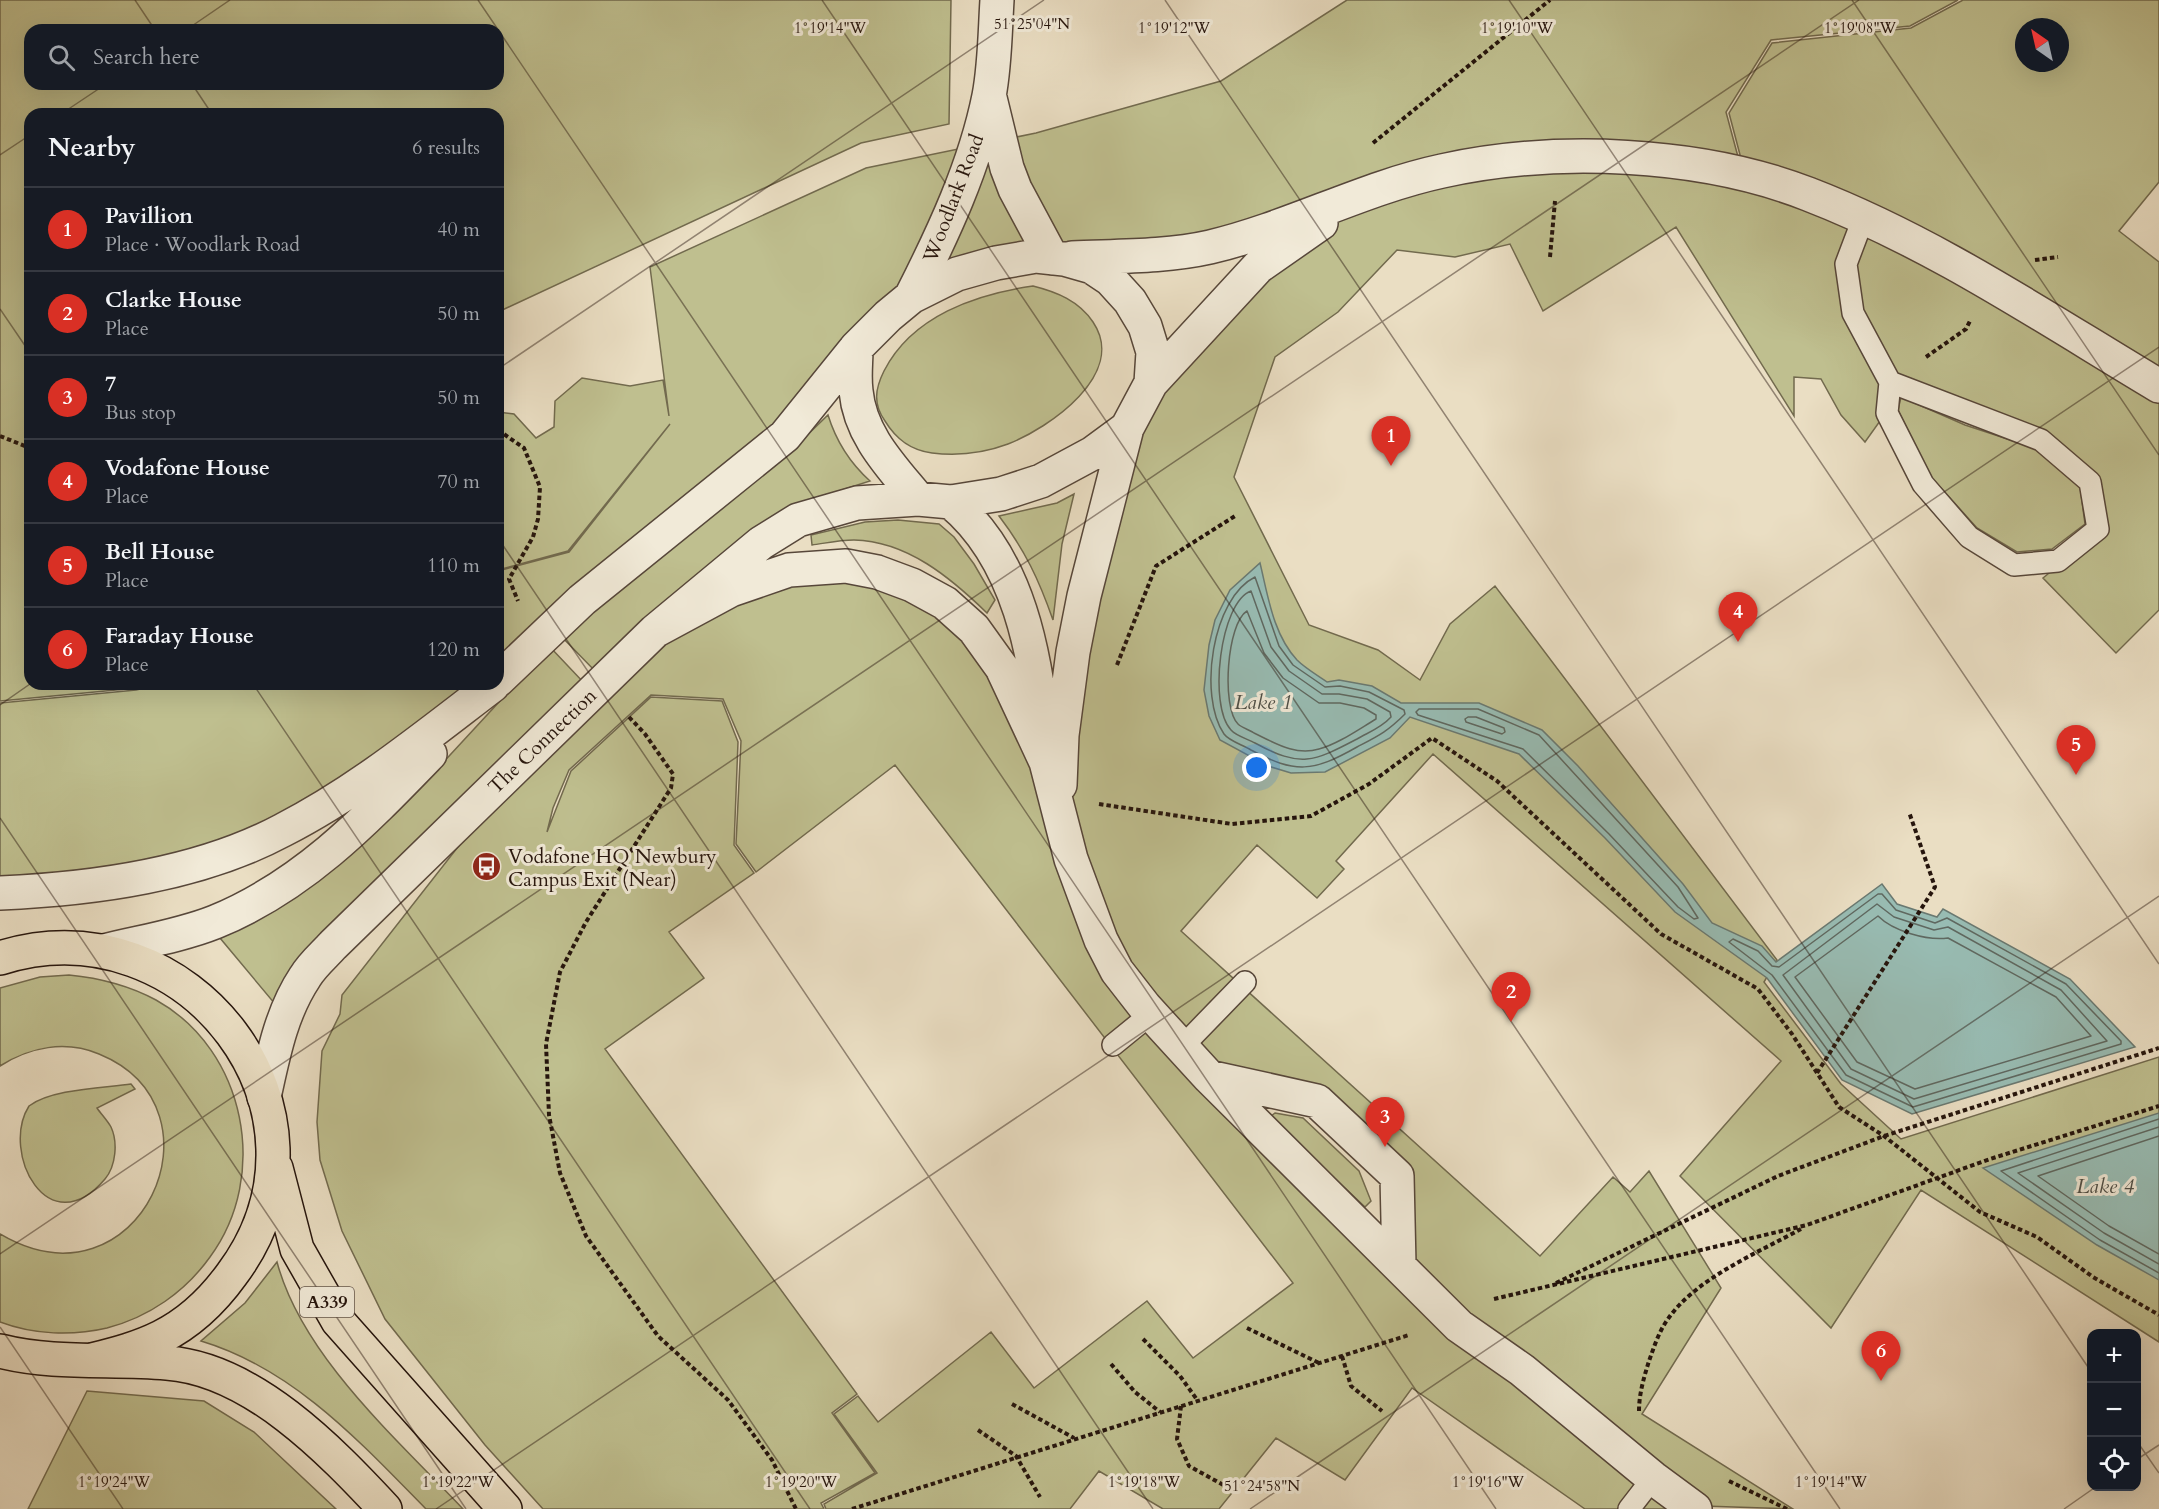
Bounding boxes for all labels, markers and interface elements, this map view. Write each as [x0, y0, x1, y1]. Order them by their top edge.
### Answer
text: 51°25'04"N [994, 14, 1070, 34]
text: 1°19'14"W [794, 18, 867, 38]
text: 1°19'12"W [1138, 18, 1211, 38]
text: 1°19'10"W [1481, 18, 1554, 38]
text: 1°19'08"W [1824, 18, 1897, 38]
north arrow [2015, 18, 2069, 72]
search box [24, 24, 504, 90]
icon: search [45, 41, 78, 74]
text: Search here [93, 42, 200, 72]
text: Nearby [48, 130, 136, 165]
street label: Woodlark Road [916, 130, 990, 267]
text: 6 results [412, 134, 480, 161]
text: Pavillion [105, 201, 193, 231]
text: 1 [62, 216, 73, 243]
text: 40 m [437, 216, 480, 243]
text: Place · Woodlark Road [105, 231, 300, 258]
text: Clarke House [105, 285, 242, 315]
text: 2 [62, 300, 73, 327]
text: 50 m [437, 300, 480, 327]
text: Place [105, 315, 149, 342]
text: 7 [105, 369, 116, 399]
text: 3 [62, 384, 73, 411]
text: 50 m [437, 384, 480, 411]
text: Bus stop [105, 399, 176, 426]
pin: 1 [1372, 416, 1410, 466]
text: Vodafone House [105, 453, 270, 483]
text: 4 [62, 468, 73, 495]
text: 70 m [437, 468, 480, 495]
text: Place [105, 483, 149, 510]
text: Bell House [105, 537, 215, 567]
text: 5 [62, 552, 73, 579]
text: 110 m [427, 552, 480, 579]
text: Place [105, 567, 149, 594]
pin: 4 [1718, 592, 1758, 642]
text: Faraday House [105, 621, 254, 651]
text: 6 [62, 636, 73, 663]
text: 120 m [427, 636, 480, 663]
text: Place [105, 651, 149, 678]
street label: The Connection [482, 682, 603, 800]
water label: Lake 1 [1234, 688, 1292, 717]
pin: 5 [2056, 726, 2096, 775]
your location [1242, 753, 1271, 782]
place label: Vodafone HQ Newbury Campus Exit (Near) [508, 843, 717, 893]
bus stop icon: Vodafone HQ Newbury Campus Exit (Near) [471, 851, 503, 883]
pin: 2 [1492, 972, 1530, 1022]
pin: 3 [1366, 1098, 1404, 1147]
water label: Lake 4 [2076, 1172, 2134, 1201]
road number: A339 [300, 1287, 354, 1317]
map controls [2087, 1329, 2141, 1491]
button: + [2087, 1329, 2141, 1383]
pin: 6 [1862, 1332, 1900, 1381]
button: − [2087, 1383, 2141, 1437]
button: locate [2087, 1437, 2141, 1491]
text: 1°19'24"W [78, 1472, 151, 1492]
text: 1°19'22"W [422, 1472, 495, 1492]
text: 1°19'20"W [765, 1472, 838, 1492]
text: 1°19'18"W [1108, 1472, 1181, 1492]
text: 1°19'16"W [1452, 1472, 1525, 1492]
text: 1°19'14"W [1795, 1472, 1868, 1492]
text: 51°24'58"N [1224, 1476, 1300, 1496]

